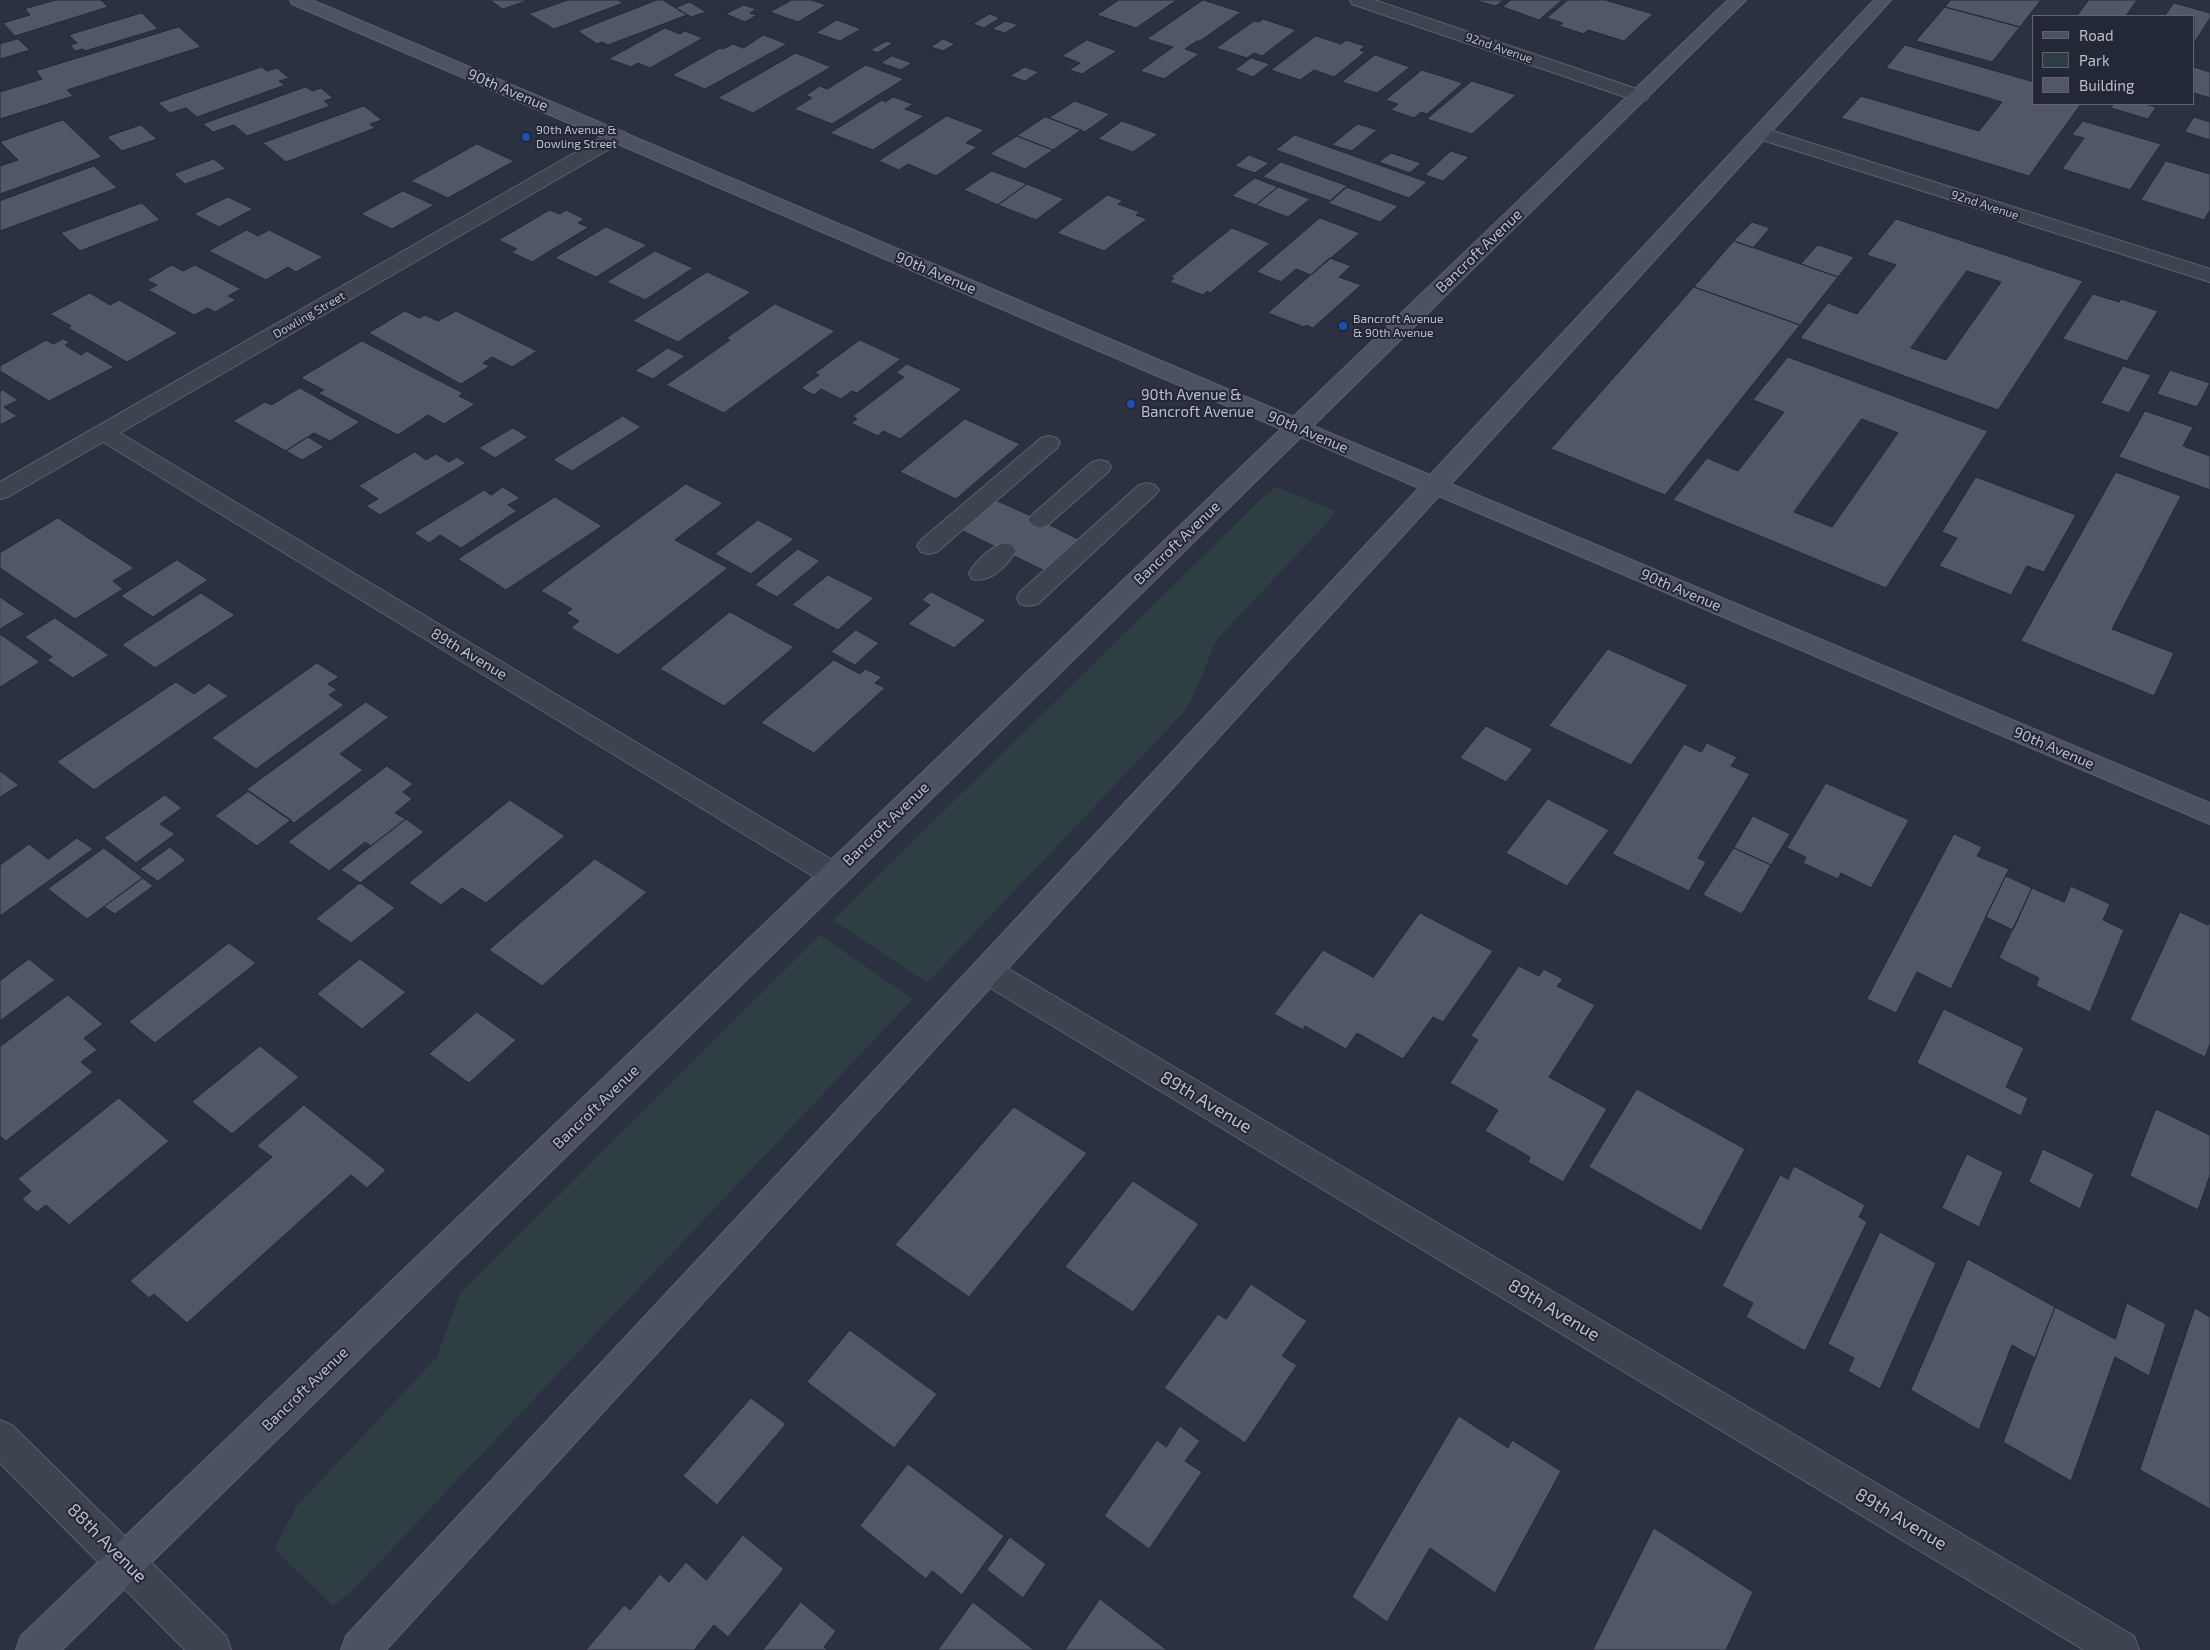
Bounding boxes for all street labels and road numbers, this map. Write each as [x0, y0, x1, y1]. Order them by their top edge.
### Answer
street label: 92nd Avenue [1463, 30, 1535, 66]
street label: 90th Avenue [465, 65, 551, 115]
street label: 92nd Avenue [1949, 187, 2021, 223]
street label: Bancroft Avenue [1432, 205, 1526, 297]
street label: 90th Avenue [893, 248, 979, 298]
street label: Dowling Street [270, 289, 348, 341]
street label: 90th Avenue [1265, 407, 1351, 457]
street label: Bancroft Avenue [1130, 497, 1224, 589]
street label: 90th Avenue [1638, 565, 1724, 615]
street label: 89th Avenue [428, 624, 510, 684]
street label: 90th Avenue [2011, 723, 2097, 773]
street label: Bancroft Avenue [839, 778, 933, 870]
street label: Bancroft Avenue [549, 1061, 643, 1153]
street label: 89th Avenue [1156, 1066, 1256, 1138]
street label: 89th Avenue [1504, 1274, 1604, 1346]
street label: Bancroft Avenue [258, 1343, 352, 1435]
street label: 89th Avenue [1851, 1483, 1951, 1555]
street label: 88th Avenue [63, 1499, 151, 1587]

